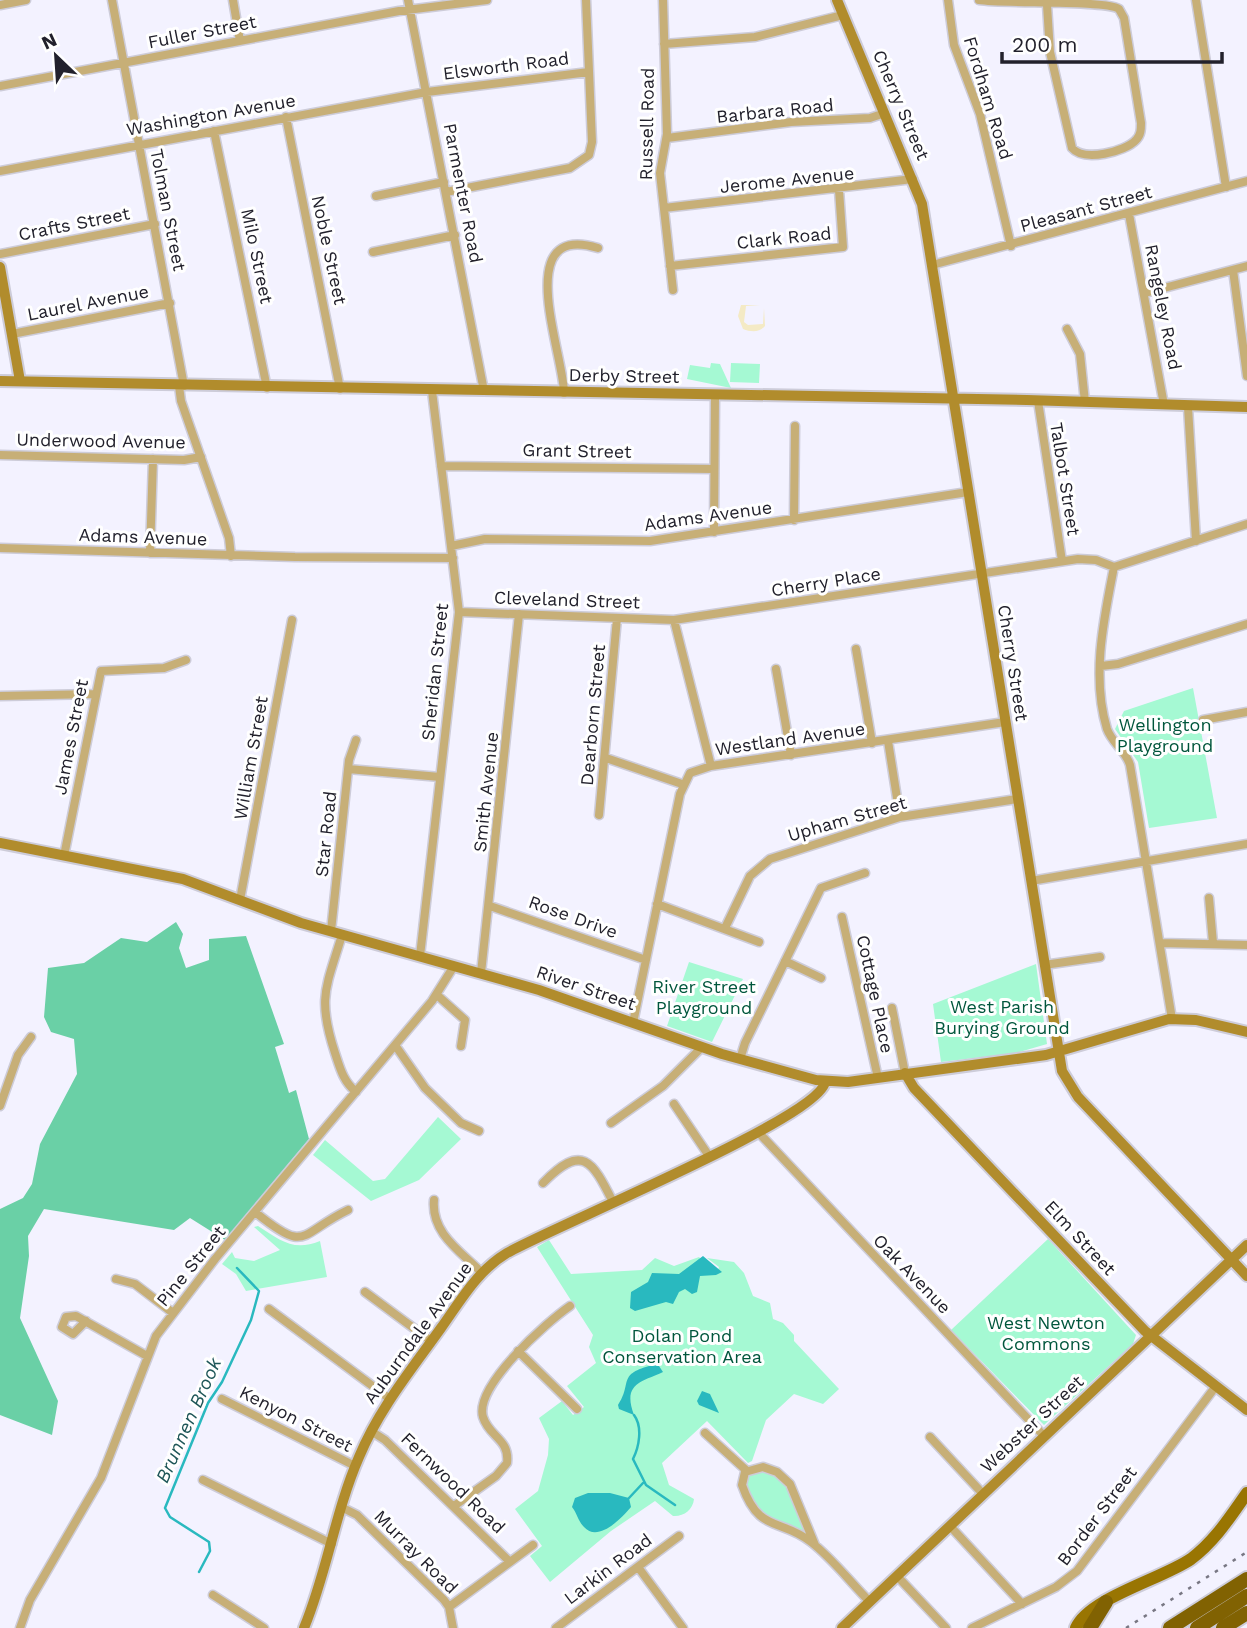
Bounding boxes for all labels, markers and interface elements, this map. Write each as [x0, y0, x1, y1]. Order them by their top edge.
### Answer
street label: Fuller Street [146, 11, 258, 52]
north arrow [21, 21, 91, 91]
scale bar [1002, 21, 1222, 65]
text: N [38, 28, 60, 54]
text: 200 m [1012, 32, 1078, 57]
street label: Fordham Road [960, 34, 1017, 162]
street label: Elsworth Road [442, 47, 570, 84]
street label: Cherry Street [869, 47, 934, 164]
street label: Russell Road [635, 67, 658, 181]
street label: Washington Avenue [125, 89, 297, 140]
street label: Barbara Road [715, 94, 835, 127]
street label: Parmenter Road [440, 121, 487, 265]
street label: Tolman Street [146, 147, 191, 273]
street label: Jerome Avenue [719, 162, 855, 197]
street label: Pleasant Street [1018, 181, 1155, 236]
street label: Noble Street [308, 193, 351, 307]
street label: Crafts Street [16, 202, 132, 245]
street label: Milo Street [237, 206, 278, 306]
street label: Clark Road [735, 222, 832, 253]
street label: Rangeley Road [1141, 242, 1186, 372]
street label: Laurel Avenue [25, 280, 151, 325]
street label: Derby Street [568, 364, 680, 387]
street label: Talbot Street [1046, 421, 1085, 538]
street label: Underwood Avenue [16, 429, 186, 452]
street label: Grant Street [522, 439, 632, 462]
street label: Adams Avenue [643, 496, 773, 535]
street label: Adams Avenue [78, 524, 208, 549]
street label: Cherry Place [770, 562, 882, 601]
street label: Cleveland Street [494, 586, 641, 613]
street label: Sheridan Street [417, 602, 452, 742]
street label: Cherry Street [994, 603, 1033, 723]
street label: Dearborn Street [576, 643, 609, 787]
street label: James Street [49, 677, 92, 797]
street label: William Street [229, 694, 272, 822]
park label: Wellington Playground [1117, 714, 1213, 756]
street label: Westland Avenue [714, 718, 866, 759]
street label: Smith Avenue [469, 731, 502, 853]
street label: Star Road [311, 790, 340, 878]
street label: Upham Street [785, 791, 909, 846]
street label: Rose Drive [526, 891, 621, 942]
street label: Cottage Place [853, 933, 898, 1055]
street label: River Street [534, 961, 639, 1014]
park label: River Street Playground [652, 976, 756, 1018]
park label: West Parish Burying Ground [934, 996, 1070, 1038]
street label: Elm Street [1040, 1196, 1121, 1280]
street label: Pine Street [152, 1221, 230, 1310]
street label: Oak Avenue [869, 1229, 956, 1318]
street label: Auburndale Avenue [359, 1258, 476, 1408]
park label: West Newton Commons [987, 1312, 1105, 1354]
park label: Dolan Pond Conservation Area [602, 1325, 762, 1367]
water label: Brunnen Brook [151, 1353, 227, 1486]
street label: Webster Street [976, 1370, 1088, 1477]
street label: Kenyon Street [236, 1381, 357, 1456]
street label: Fernwood Road [397, 1428, 510, 1538]
street label: Border Street [1053, 1462, 1141, 1569]
street label: Murray Road [370, 1506, 462, 1598]
street label: Larkin Road [560, 1529, 656, 1608]

